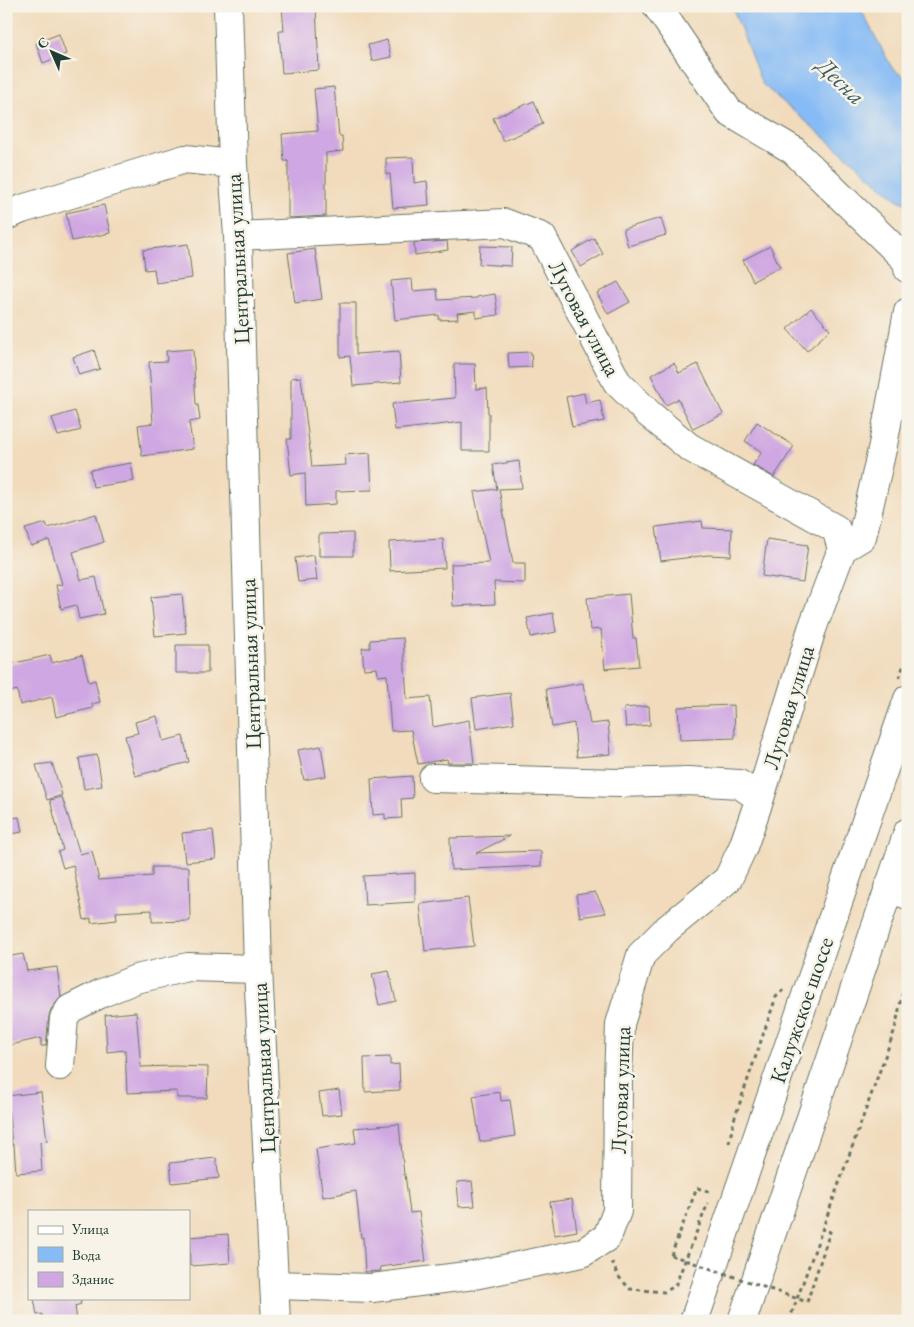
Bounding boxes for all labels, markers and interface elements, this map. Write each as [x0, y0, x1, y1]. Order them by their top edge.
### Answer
north arrow [28, 28, 78, 78]
text: С [33, 33, 53, 53]
water label: Десна [809, 49, 872, 111]
street label: Центральная улица [219, 173, 256, 345]
street label: Луговая улица [542, 255, 627, 382]
street label: Центральная улица [233, 578, 268, 750]
street label: Луговая улица [756, 642, 821, 772]
street label: Калужское шоссе [763, 933, 840, 1087]
street label: Центральная улица [245, 982, 282, 1154]
street label: Луговая улица [604, 1025, 637, 1154]
legend [28, 1210, 190, 1300]
text: Улица [71, 1219, 109, 1238]
text: Вода [72, 1245, 101, 1264]
text: Здание [72, 1269, 114, 1288]

